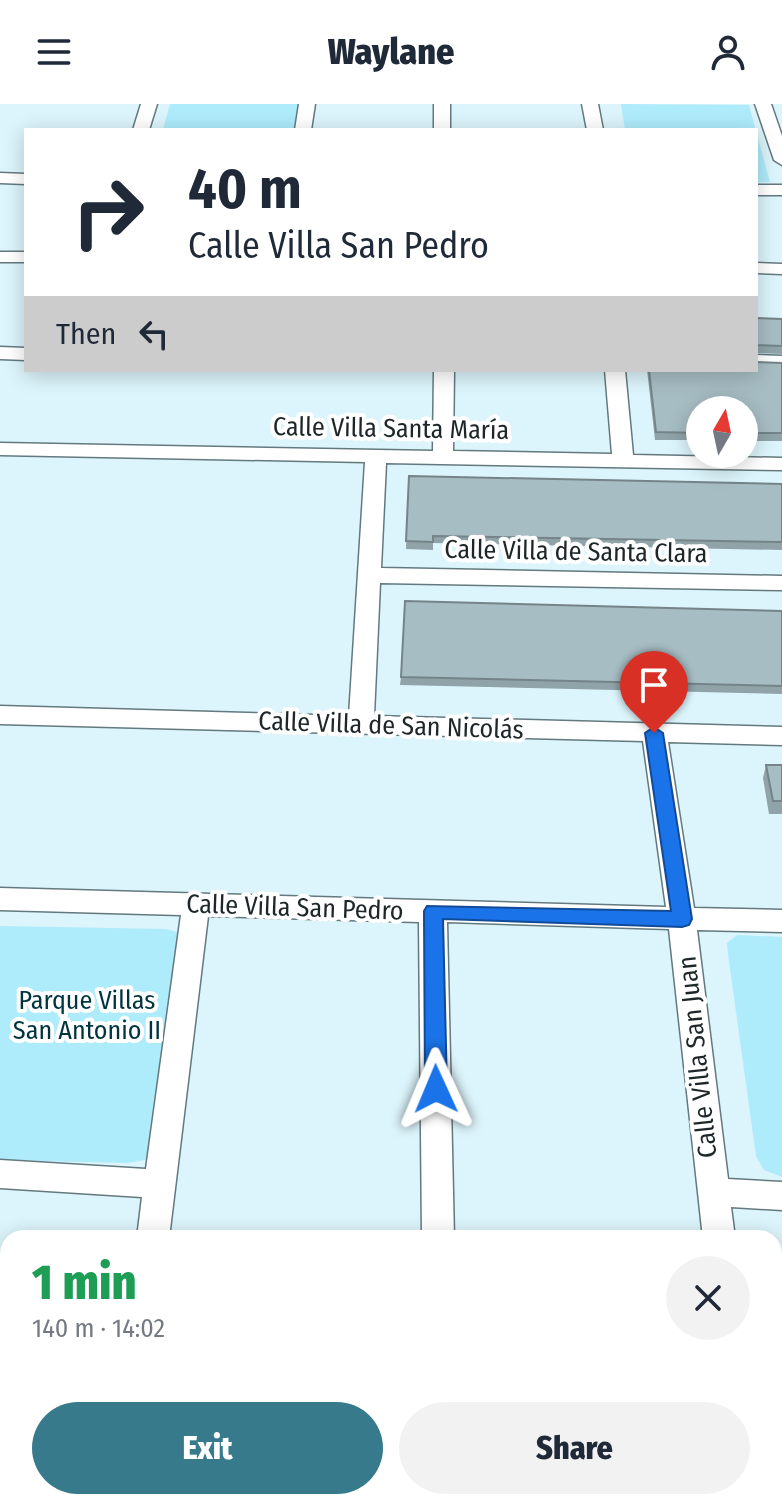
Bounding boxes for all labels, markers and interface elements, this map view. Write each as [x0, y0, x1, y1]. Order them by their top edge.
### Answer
icon: menu [32, 30, 76, 74]
text: Waylane [328, 30, 454, 74]
icon: person [706, 30, 750, 74]
text: 40 m [188, 156, 302, 223]
icon: right [56, 160, 160, 264]
text: Calle Villa San Pedro [188, 224, 489, 268]
icon: left [132, 312, 176, 356]
text: Then [56, 316, 116, 352]
north arrow [686, 396, 758, 468]
map controls [686, 396, 758, 468]
street label: Calle Villa Santa María [273, 411, 509, 446]
street label: Calle Villa de Santa Clara [444, 534, 708, 569]
pin [620, 651, 688, 733]
icon: arrive [632, 663, 676, 707]
street label: Calle Villa de San Nicolás [258, 705, 524, 746]
street label: Calle Villa San Pedro [186, 888, 404, 927]
street label: Calle Villa San Juan [671, 954, 724, 1159]
park label: Parque Villas San Antonio II [13, 985, 161, 1046]
position arrow [394, 1047, 478, 1131]
text: 1 min [32, 1254, 136, 1312]
button: close [666, 1256, 750, 1340]
text: 140 m · 14:02 [32, 1313, 165, 1344]
button: Exit [32, 1402, 383, 1494]
button: Share [399, 1402, 750, 1494]

